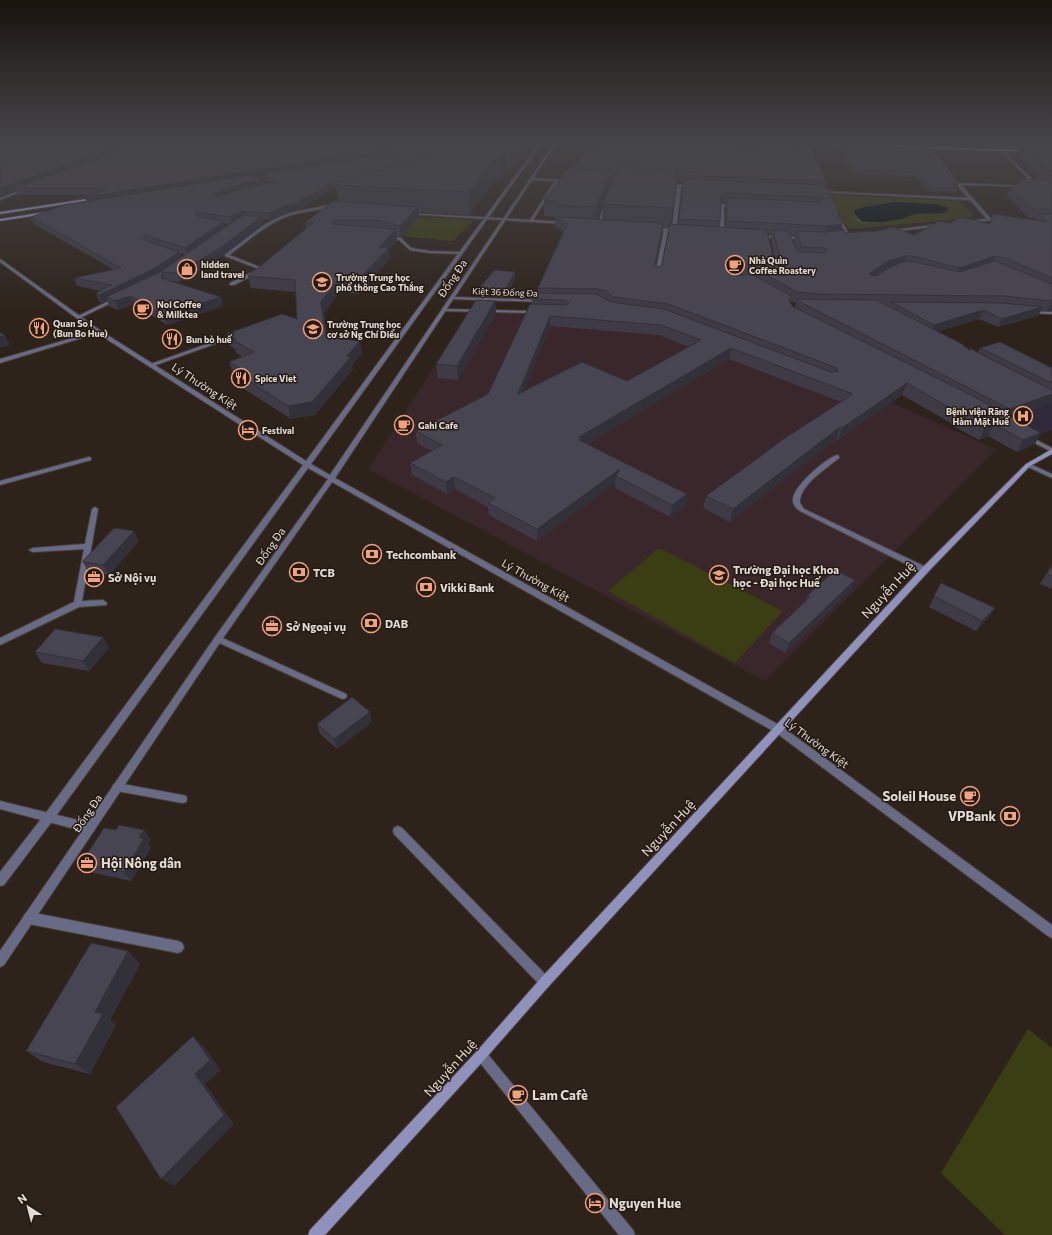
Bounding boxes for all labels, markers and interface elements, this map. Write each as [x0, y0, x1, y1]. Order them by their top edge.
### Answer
cafe icon: Nhà Quìn Coffee Roastery [724, 254, 746, 276]
place label: Nhà Quìn Coffee Roastery [749, 255, 816, 276]
street label: Đống Đa [434, 257, 469, 300]
shop icon: hidden land travel [176, 258, 198, 280]
place label: hidden land travel [201, 259, 244, 280]
school or university icon: Trường Trung học phổ thông Cao Thắng [311, 271, 333, 293]
place label: Trường Trung học phổ thông Cao Thắng [336, 272, 424, 293]
street label: Kiệt 36 Đống Đa [472, 285, 538, 299]
cafe icon: Noi Coffee & Milktea [132, 298, 154, 320]
place label: Noi Coffee & Milktea [157, 299, 202, 320]
restaurant icon: Quan So I (Bun Bo Hue) [28, 317, 50, 339]
place label: Quan So I (Bun Bo Hue) [53, 318, 108, 339]
school or university icon: Trường Trung học cơ sở Ng Chí Diểu [302, 318, 324, 340]
place label: Trường Trung học cơ sở Ng Chí Diểu [327, 319, 402, 340]
restaurant icon: Bun bò huế [161, 328, 183, 350]
place label: Bun bò huế [186, 334, 233, 345]
street label: Lý Thường Kiệt [170, 360, 241, 412]
restaurant icon: Spice Viet [230, 367, 252, 389]
place label: Spice Viet [255, 373, 297, 384]
hospital icon: Bệnh viện Răng Hàm Mặt Huế [1012, 405, 1034, 427]
place label: Bệnh viện Răng Hàm Mặt Huế [946, 406, 1010, 427]
cafe icon: Gahi Cafe [393, 414, 415, 436]
hotel icon: Festival [237, 419, 259, 441]
place label: Gahi Cafe [418, 420, 458, 431]
place label: Festival [262, 425, 294, 436]
street label: Đống Đa [252, 525, 288, 568]
bank icon: Techcombank [361, 543, 383, 565]
place label: Techcombank [386, 548, 457, 561]
street label: Lý Thường Kiệt [500, 556, 573, 604]
street label: Nguyễn Huệ [858, 558, 918, 622]
bank icon: TCB [288, 561, 310, 583]
place label: Trường Đại học Khoa học - Đại học Huế [733, 563, 839, 590]
school or university icon: Trường Đại học Khoa học - Đại học Huế [708, 564, 730, 586]
office icon: Sở Nội vụ [83, 566, 105, 588]
place label: TCB [313, 566, 335, 579]
place label: Sở Nội vụ [108, 571, 156, 585]
bank icon: Vikki Bank [415, 576, 437, 598]
place label: Vikki Bank [440, 581, 495, 594]
bank icon: DAB [360, 612, 382, 634]
office icon: Sở Ngoại vụ [261, 615, 283, 637]
place label: DAB [385, 617, 408, 630]
place label: Sở Ngoại vụ [286, 620, 346, 634]
street label: Lý Thường Kiệt [782, 715, 852, 771]
cafe icon: Soleil House [959, 785, 981, 807]
place label: Soleil House [883, 788, 956, 804]
street label: Đống Đa [69, 792, 104, 835]
street label: Nguyễn Huệ [638, 796, 698, 860]
bank icon: VPBank [999, 805, 1021, 827]
place label: VPBank [948, 808, 997, 824]
office icon: Hội Nông dân [76, 852, 98, 874]
place label: Hội Nông dân [101, 855, 181, 871]
street label: Nguyễn Huệ [420, 1036, 480, 1100]
cafe icon: Lam Cafè [507, 1084, 529, 1106]
place label: Lam Cafè [532, 1087, 588, 1103]
north arrow [8, 1187, 48, 1227]
text: N [15, 1191, 29, 1206]
hotel icon: Nguyen Hue [584, 1192, 606, 1214]
place label: Nguyen Hue [609, 1195, 681, 1211]

